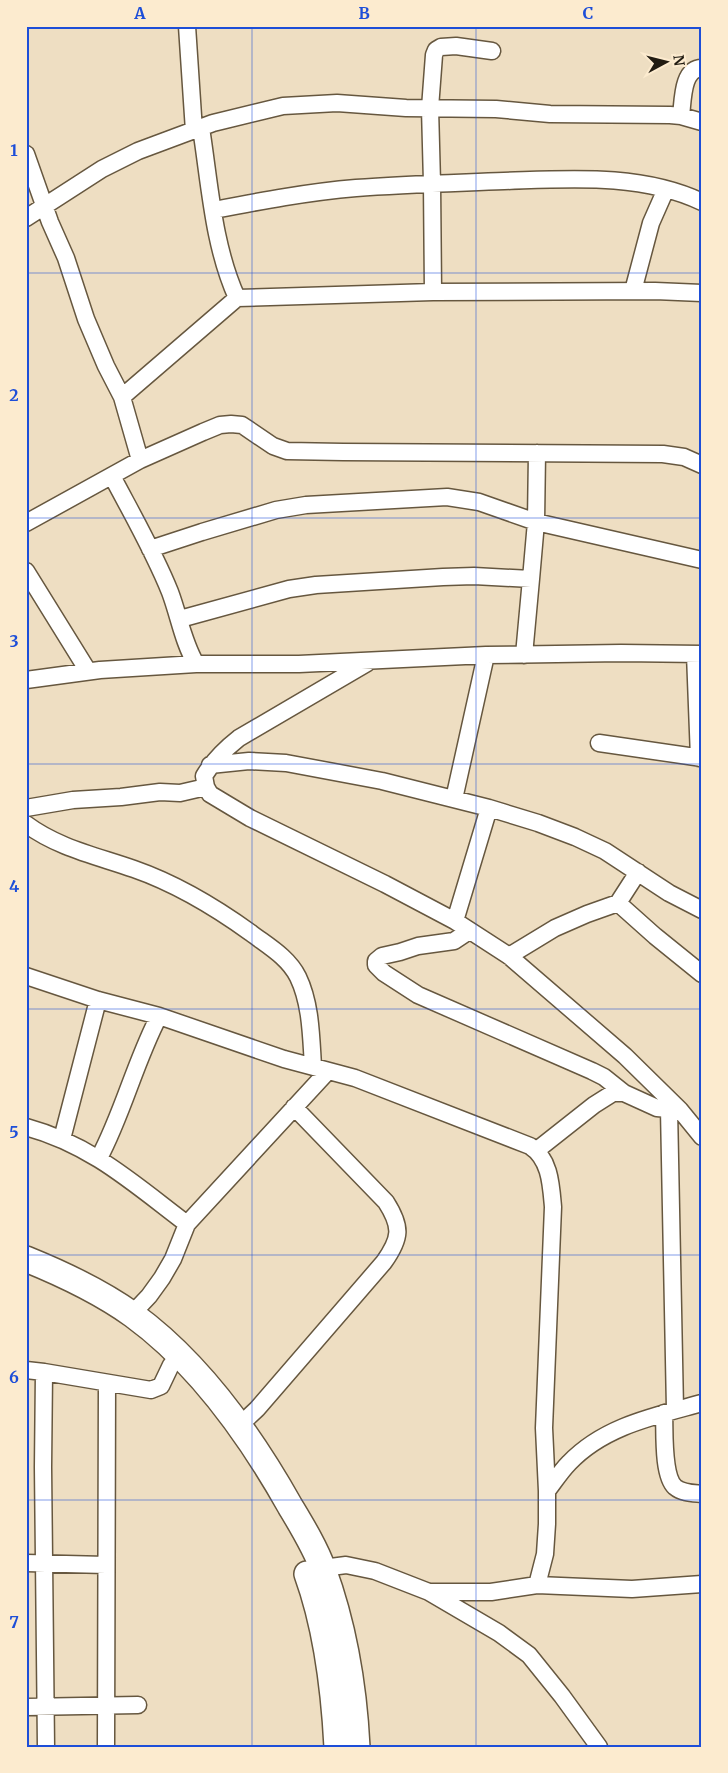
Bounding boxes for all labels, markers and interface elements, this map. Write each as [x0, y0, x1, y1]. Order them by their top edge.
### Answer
text: A [133, 3, 146, 23]
text: B [358, 3, 370, 23]
text: C [583, 3, 593, 23]
north arrow [640, 38, 690, 88]
text: N [669, 54, 689, 67]
text: 1 [10, 140, 18, 160]
text: 2 [9, 385, 19, 405]
text: 3 [9, 631, 19, 651]
text: 4 [9, 876, 19, 896]
text: 5 [9, 1122, 19, 1142]
text: 6 [9, 1367, 19, 1387]
text: 7 [9, 1612, 19, 1632]

